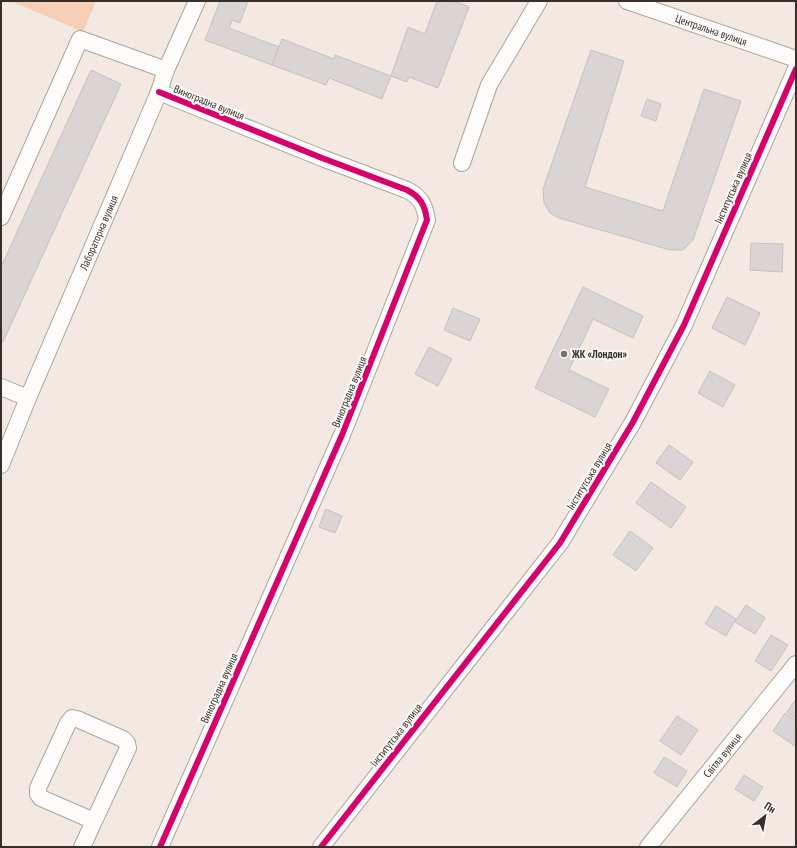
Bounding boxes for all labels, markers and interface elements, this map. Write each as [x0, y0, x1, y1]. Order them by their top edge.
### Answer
street label: Центральна вулиця [673, 11, 749, 49]
street label: Виноградна вулиця [172, 81, 246, 123]
street label: Інститутська вулиця [711, 150, 755, 226]
street label: Лабораторна вулиця [76, 193, 121, 273]
place label: ЖК «Лондон» [571, 347, 627, 361]
marker: ЖК «Лондон» [559, 349, 569, 359]
street label: Виноградна вулиця [328, 355, 370, 429]
street label: Інститутська вулиця [563, 440, 615, 512]
street label: Виноградна вулиця [197, 651, 241, 725]
street label: Інститутська вулиця [367, 701, 425, 769]
street label: Світла вулиця [700, 730, 744, 780]
north arrow [745, 796, 785, 836]
text: Пн [762, 799, 778, 816]

